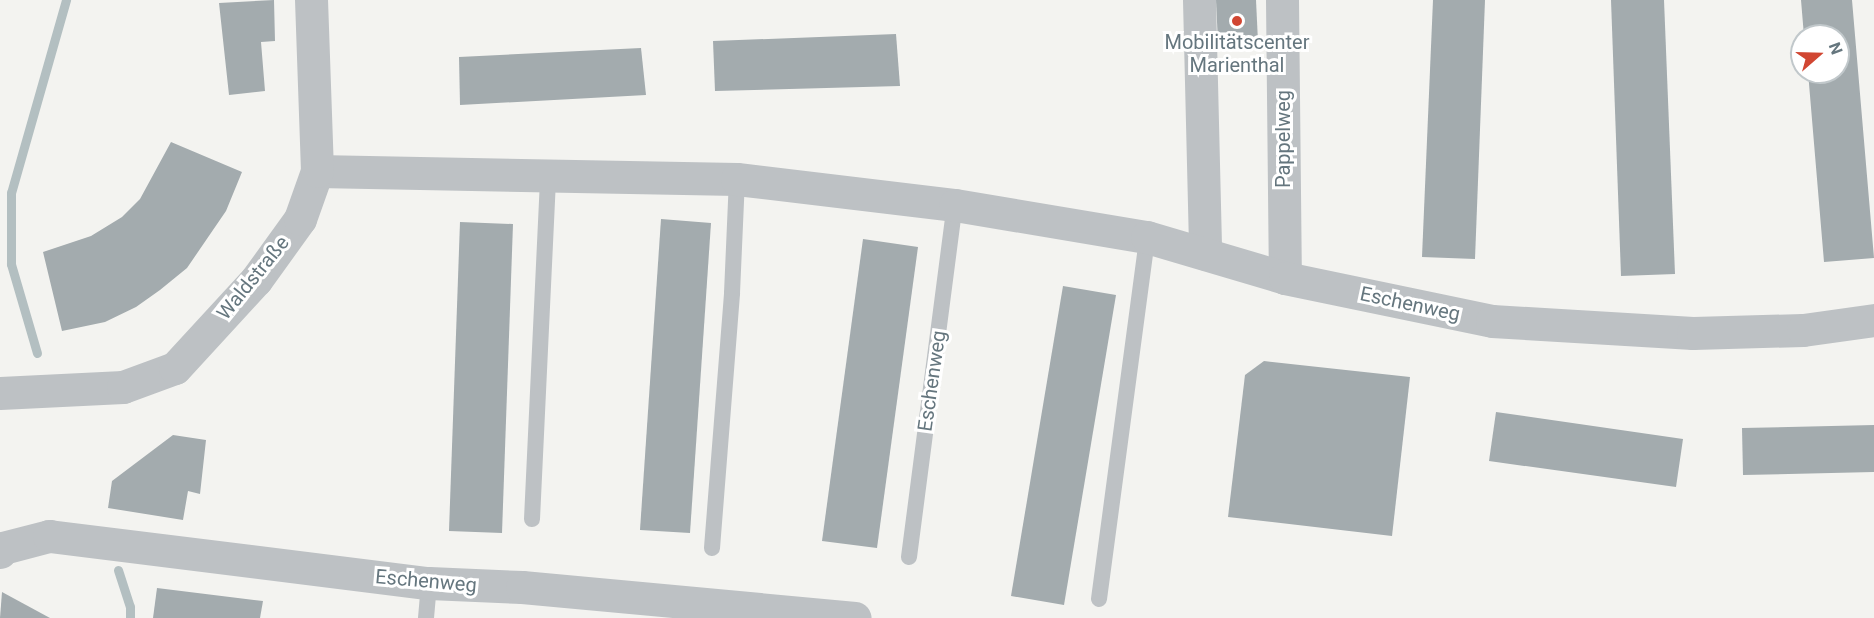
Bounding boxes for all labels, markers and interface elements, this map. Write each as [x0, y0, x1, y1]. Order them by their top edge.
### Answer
marker: Mobilitätscenter Marienthal [1230, 14, 1244, 28]
north arrow [1790, 24, 1850, 84]
place label: Mobilitätscenter Marienthal [1164, 30, 1310, 77]
text: N [1825, 40, 1846, 57]
street label: Pappelweg [1271, 90, 1295, 188]
street label: Waldstraße [212, 231, 294, 325]
street label: Eschenweg [1358, 282, 1462, 326]
street label: Eschenweg [913, 329, 951, 433]
street label: Eschenweg [374, 565, 478, 597]

